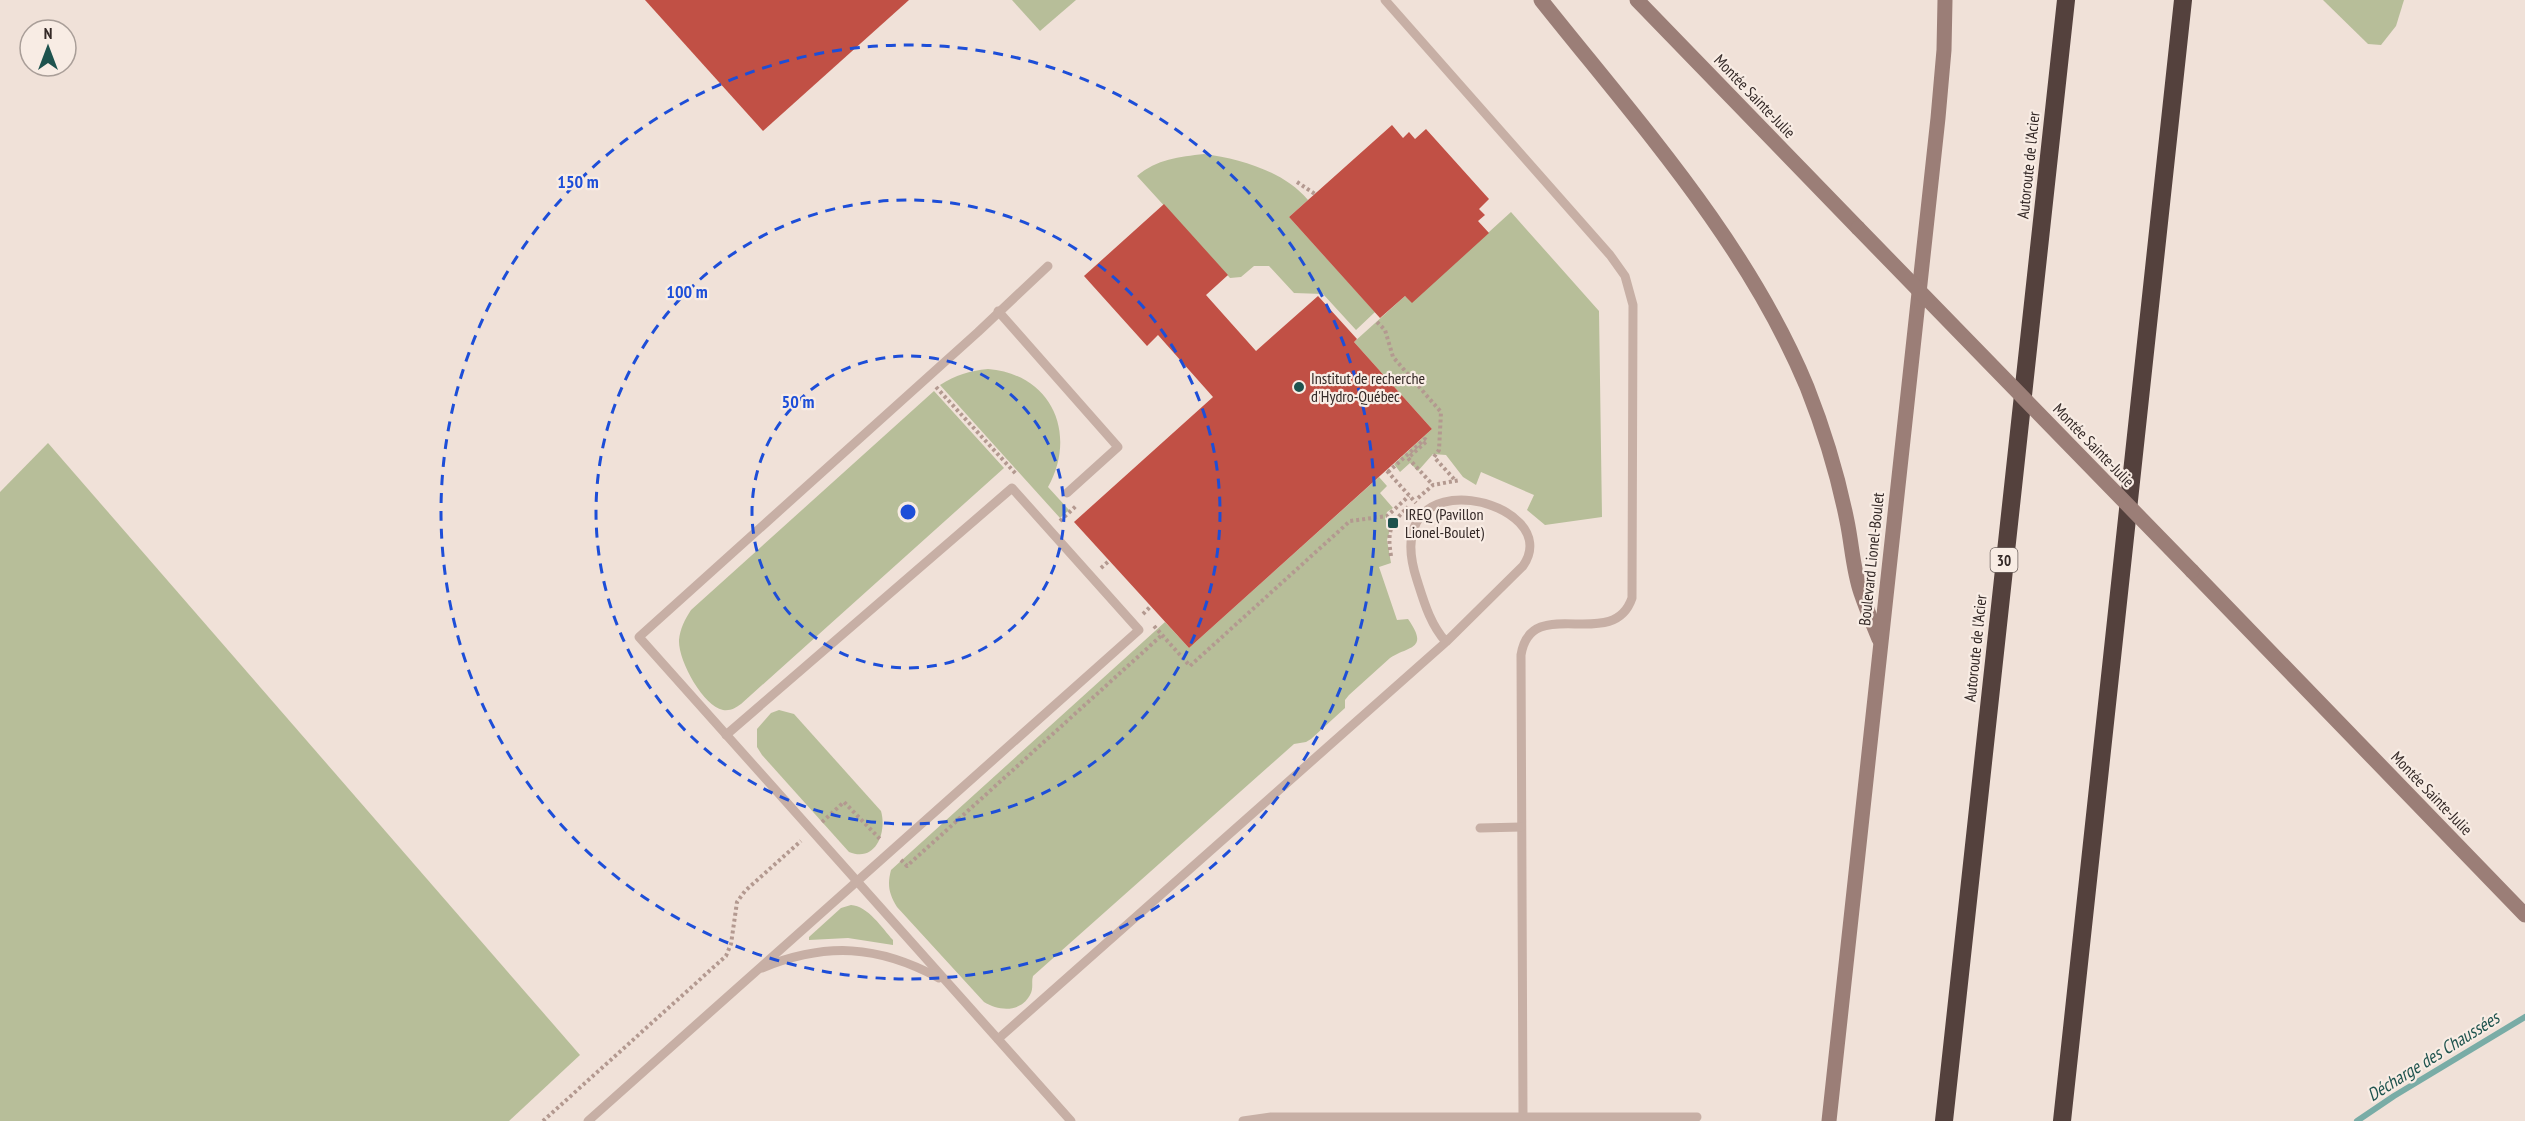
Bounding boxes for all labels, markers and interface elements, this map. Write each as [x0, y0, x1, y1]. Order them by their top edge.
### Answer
north arrow [18, 18, 78, 78]
text: N [44, 23, 52, 43]
street label: Montée Sainte-Julie [1710, 50, 1800, 142]
street label: Autoroute de l'Acier [2012, 110, 2044, 220]
text: 150 m [557, 170, 599, 193]
text: 100 m [666, 280, 708, 303]
place label: Institut de recherche d'Hydro-Québec [1311, 368, 1425, 406]
marker: Institut de recherche d'Hydro-Québec [1292, 380, 1306, 394]
text: 50 m [782, 390, 814, 413]
street label: Montée Sainte-Julie [2049, 399, 2139, 491]
street label: Boulevard Lionel-Boulet [1854, 491, 1888, 627]
centre of rings [898, 502, 918, 522]
place label: IREQ (Pavillon Lionel-Boulet) [1405, 504, 1484, 542]
marker: IREQ (Pavillon Lionel-Boulet) [1386, 516, 1400, 530]
road number: 30 [1990, 548, 2018, 572]
street label: Autoroute de l'Acier [1959, 593, 1991, 703]
street label: Montée Sainte-Julie [2387, 747, 2477, 839]
water label: Décharge des Chaussées [2363, 1005, 2505, 1106]

